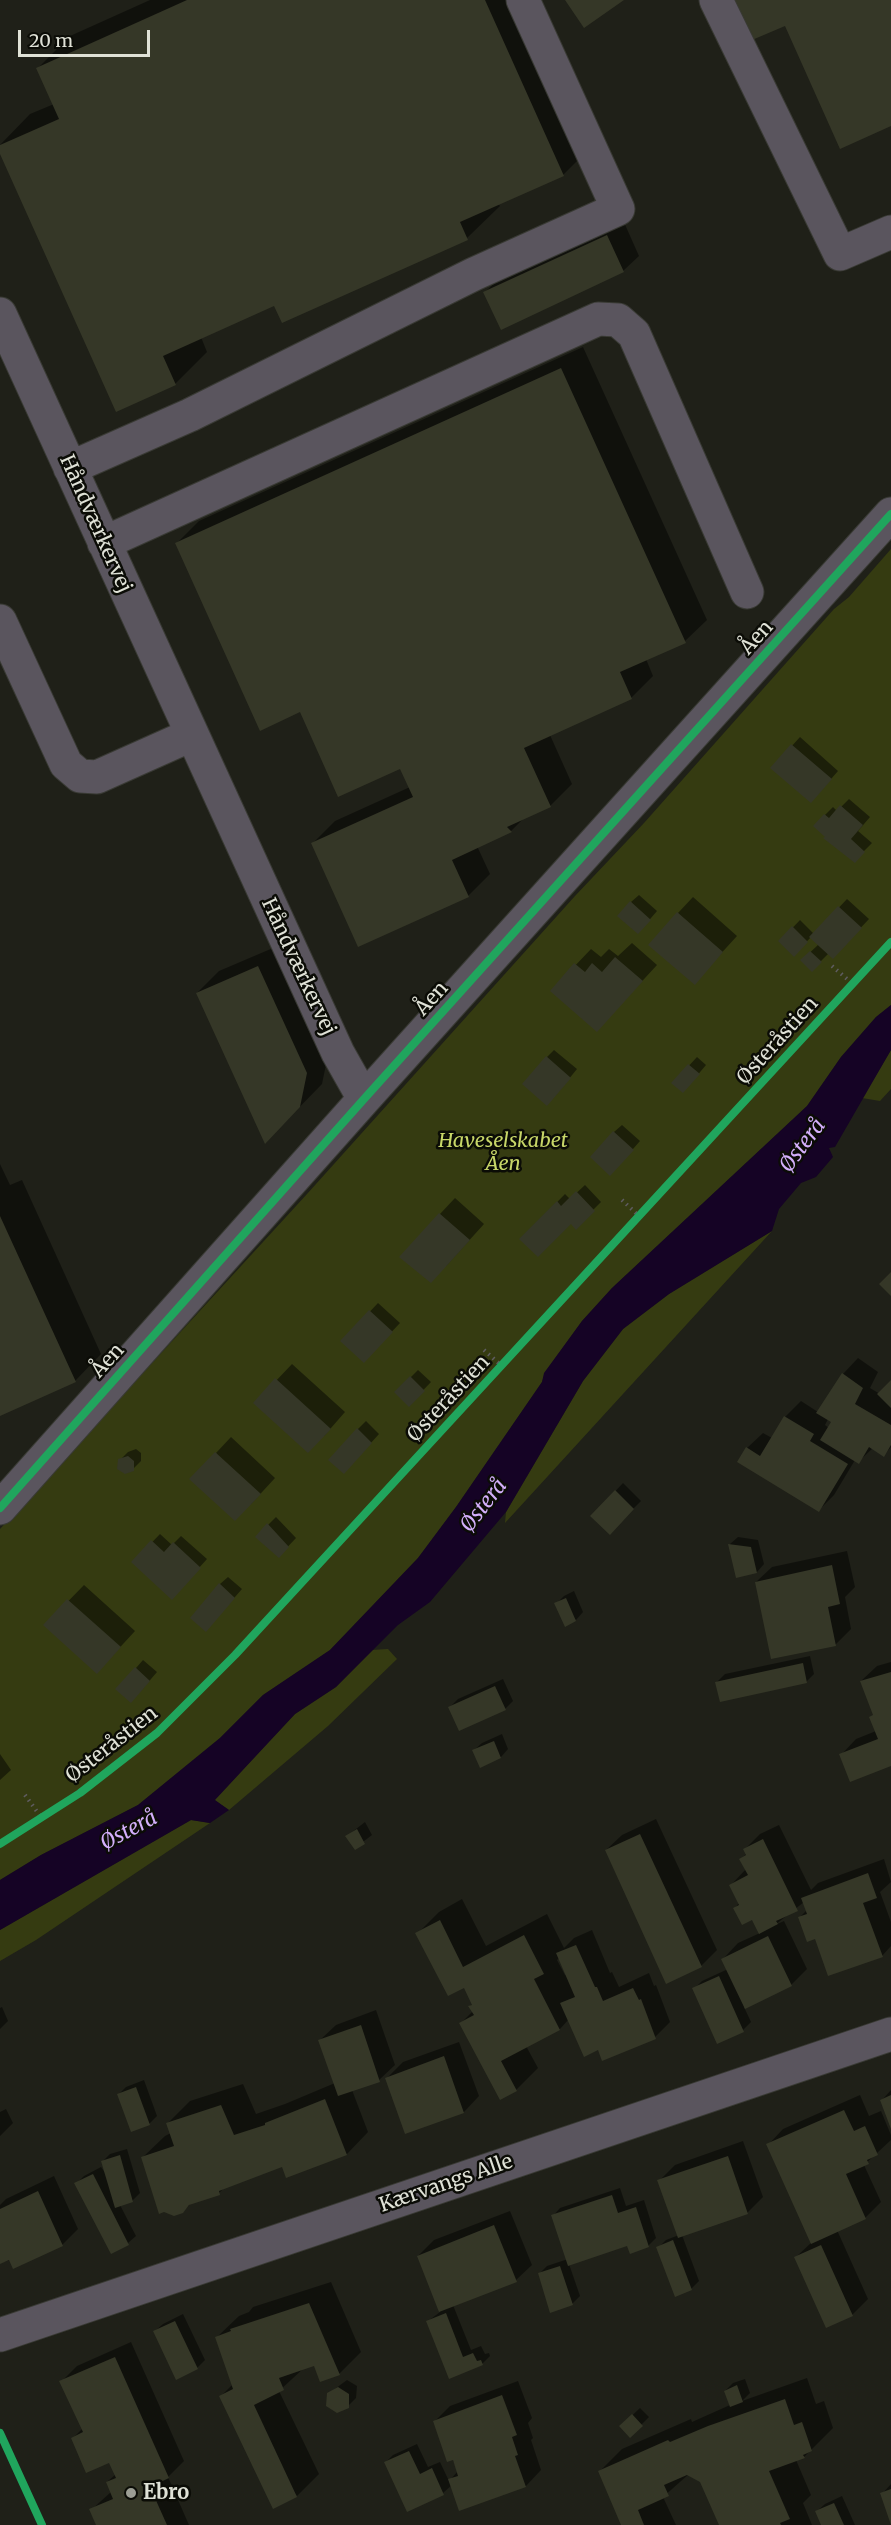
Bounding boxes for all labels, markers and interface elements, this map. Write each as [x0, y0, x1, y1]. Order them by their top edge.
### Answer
scale bar [21, 18, 153, 56]
text: 20 m [29, 29, 73, 52]
street label: Håndværkervej [54, 451, 136, 597]
street label: Åen [735, 616, 779, 660]
street label: Håndværkervej [256, 895, 340, 1039]
street label: Åen [410, 977, 454, 1021]
street label: Østeråstien [732, 992, 824, 1090]
water label: Østerå [775, 1114, 831, 1178]
park label: Haveselskabet Åen [438, 1129, 568, 1176]
street label: Åen [86, 1339, 130, 1383]
street label: Østeråstien [403, 1351, 495, 1447]
water label: Østerå [455, 1474, 513, 1538]
street label: Østeråstien [61, 1702, 163, 1788]
water label: Østerå [96, 1806, 162, 1856]
street label: Kærvangs Alle [376, 2150, 516, 2218]
place label: Ebro [143, 2481, 189, 2505]
marker: Ebro [124, 2486, 138, 2500]

